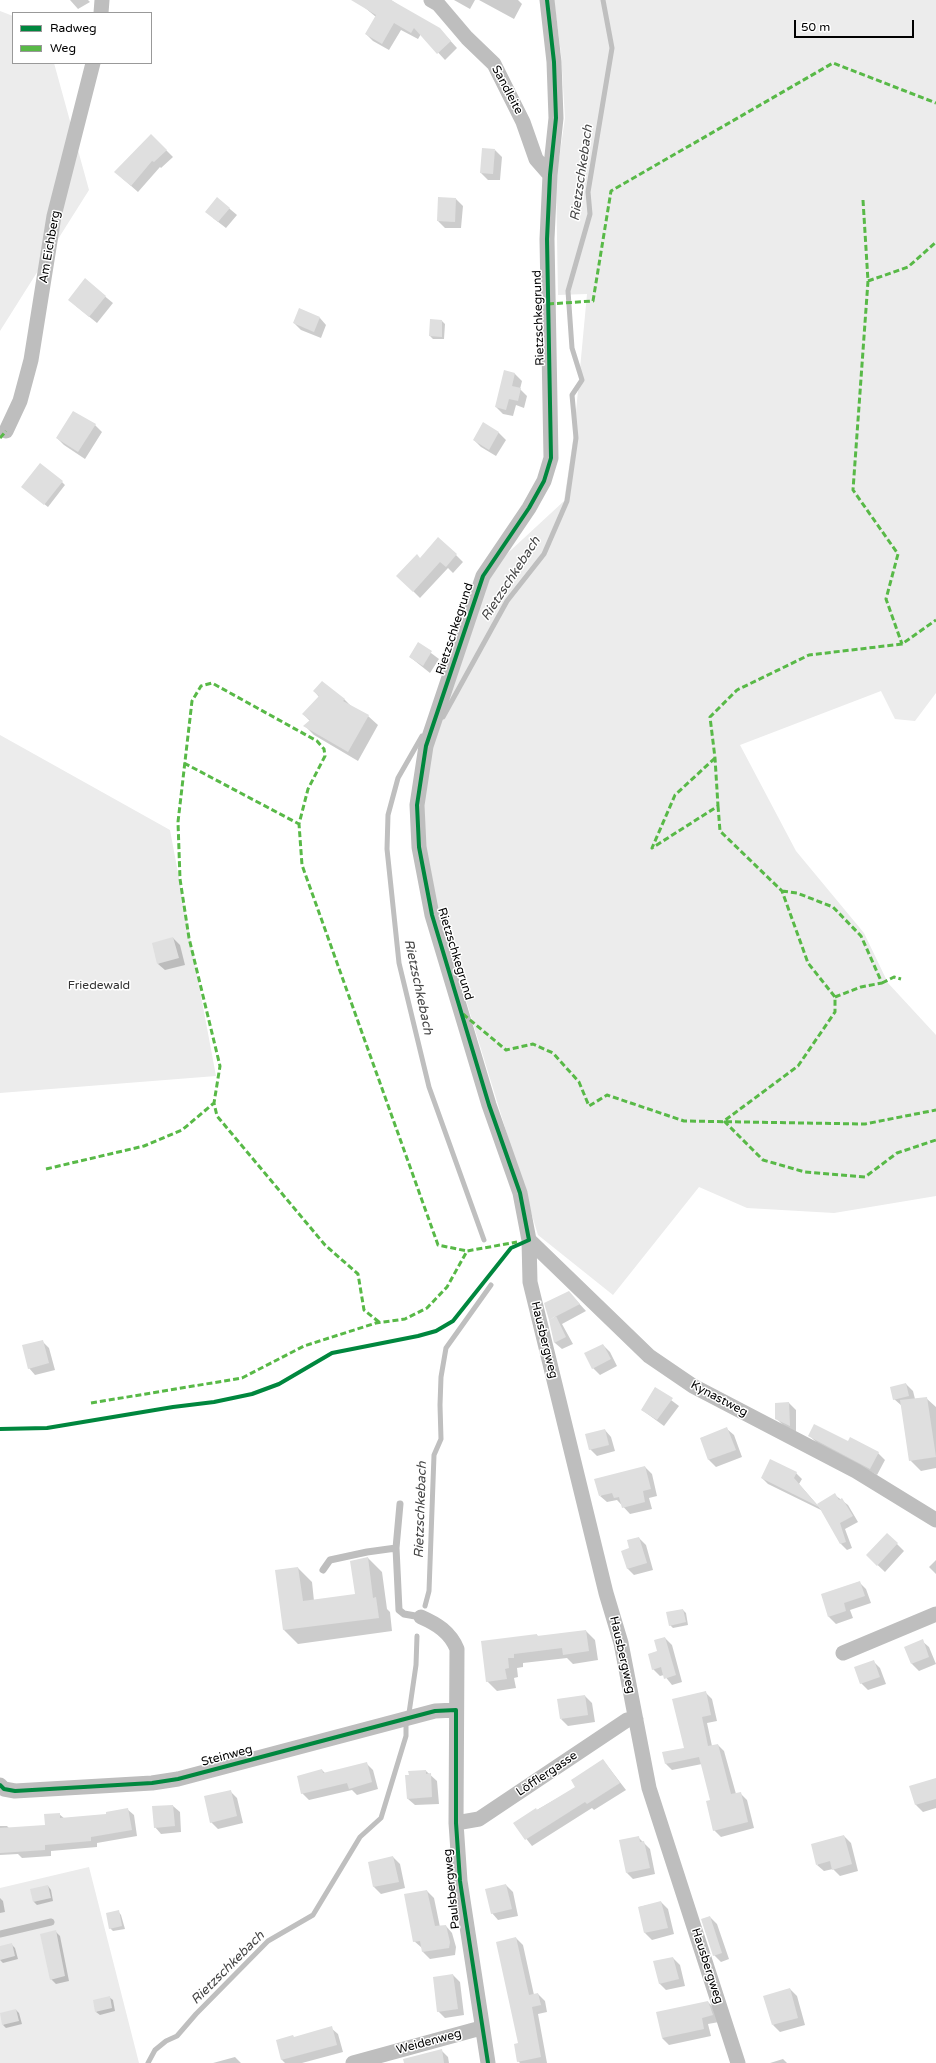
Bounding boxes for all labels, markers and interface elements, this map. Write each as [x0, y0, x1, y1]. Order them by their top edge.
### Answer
legend [12, 12, 152, 64]
scale bar [796, 12, 916, 38]
text: 50 m [801, 20, 830, 34]
text: Radweg [50, 21, 97, 35]
text: Weg [50, 41, 76, 55]
street label: Sandleite [488, 63, 526, 117]
water label: Rietzschkebach [568, 124, 596, 222]
street label: Am Eichberg [37, 209, 63, 285]
street label: Rietzschkegrund [530, 270, 548, 366]
water label: Rietzschkebach [478, 534, 544, 624]
street label: Rietzschkegrund [433, 581, 477, 677]
street label: Rietzschkegrund [434, 906, 476, 1002]
water label: Rietzschkebach [400, 938, 436, 1036]
park label: Friedewald [68, 979, 130, 993]
street label: Hausbergweg [527, 1300, 561, 1380]
street label: Kynastweg [688, 1378, 750, 1420]
water label: Rietzschkebach [412, 1461, 430, 1559]
street label: Hausbergweg [606, 1615, 638, 1695]
street label: Steinweg [200, 1742, 254, 1770]
street label: Löfflergasse [514, 1748, 580, 1800]
street label: Paulsbergweg [441, 1848, 463, 1930]
street label: Hausbergweg [688, 1926, 726, 2006]
water label: Rietzschkebach [188, 1928, 268, 2008]
street label: Weidenweg [395, 2026, 463, 2058]

